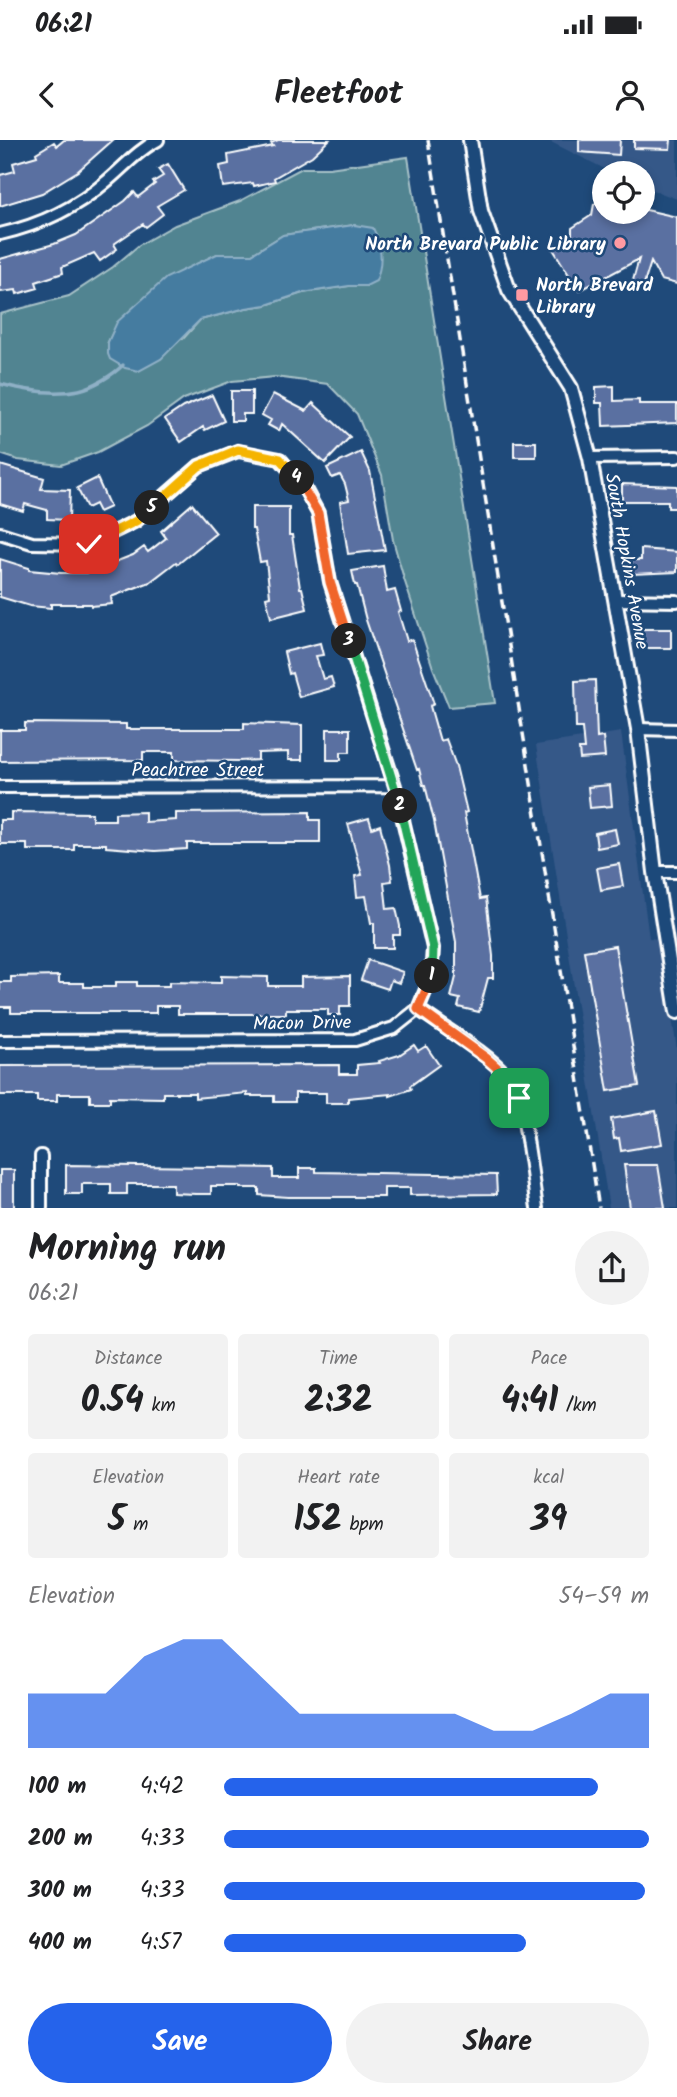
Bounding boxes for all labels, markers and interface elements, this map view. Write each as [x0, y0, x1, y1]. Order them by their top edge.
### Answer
text: 06:21 [35, 4, 92, 46]
text: Fleetfoot [274, 69, 403, 120]
icon: back [28, 76, 66, 114]
icon: person [611, 76, 649, 114]
map controls [592, 161, 655, 224]
button: locate [592, 161, 655, 224]
place label: North Brevard Public Library [365, 230, 606, 260]
marker: North Brevard Public Library [612, 235, 628, 251]
place label: North Brevard Library [536, 271, 654, 323]
marker: North Brevard Library [514, 287, 530, 303]
pin: 4 [280, 460, 314, 496]
text: 4 [291, 462, 302, 492]
street label: South Hopkins Avenue [596, 471, 656, 652]
pin: 5 [134, 490, 170, 526]
text: 5 [147, 492, 156, 522]
pin [59, 514, 119, 574]
icon: check [70, 525, 108, 563]
pin: 3 [332, 624, 366, 658]
text: 3 [343, 625, 354, 655]
street label: Peachtree Street [132, 756, 265, 786]
pin: 2 [382, 788, 418, 824]
text: 2 [394, 790, 405, 820]
pin: 1 [414, 958, 450, 994]
text: 1 [429, 960, 434, 990]
street label: Macon Drive [253, 1008, 352, 1040]
pin [489, 1068, 549, 1128]
icon: arrive [500, 1079, 538, 1117]
text: Morning run [28, 1220, 226, 1280]
button: share [575, 1231, 649, 1305]
text: 06:21 [28, 1276, 79, 1312]
text: Distance [94, 1344, 162, 1374]
text: Time [319, 1344, 358, 1374]
text: Pace [531, 1344, 567, 1374]
text: 0.54 [81, 1374, 144, 1430]
text: 2:32 [304, 1374, 373, 1430]
text: 4:41 [501, 1374, 558, 1430]
text: km [144, 1391, 176, 1421]
text: /km [558, 1391, 597, 1421]
text: Elevation [92, 1463, 164, 1493]
text: Heart rate [297, 1463, 380, 1493]
text: kcal [533, 1463, 564, 1493]
text: 5 [108, 1493, 126, 1549]
text: 152 [293, 1493, 342, 1549]
text: 39 [530, 1493, 567, 1549]
text: m [126, 1510, 148, 1540]
text: bpm [342, 1510, 384, 1540]
text: Elevation [28, 1579, 115, 1615]
text: 54–59 m [559, 1579, 649, 1615]
text: 100 m [28, 1769, 86, 1805]
text: 4:42 [140, 1769, 184, 1805]
text: 200 m [28, 1821, 93, 1857]
text: 4:33 [140, 1821, 185, 1857]
text: 300 m [28, 1873, 92, 1909]
text: 4:33 [140, 1873, 185, 1909]
text: 400 m [28, 1925, 92, 1961]
text: 4:57 [140, 1925, 181, 1961]
button: Save [28, 2003, 332, 2083]
button: Share [346, 2003, 649, 2083]

